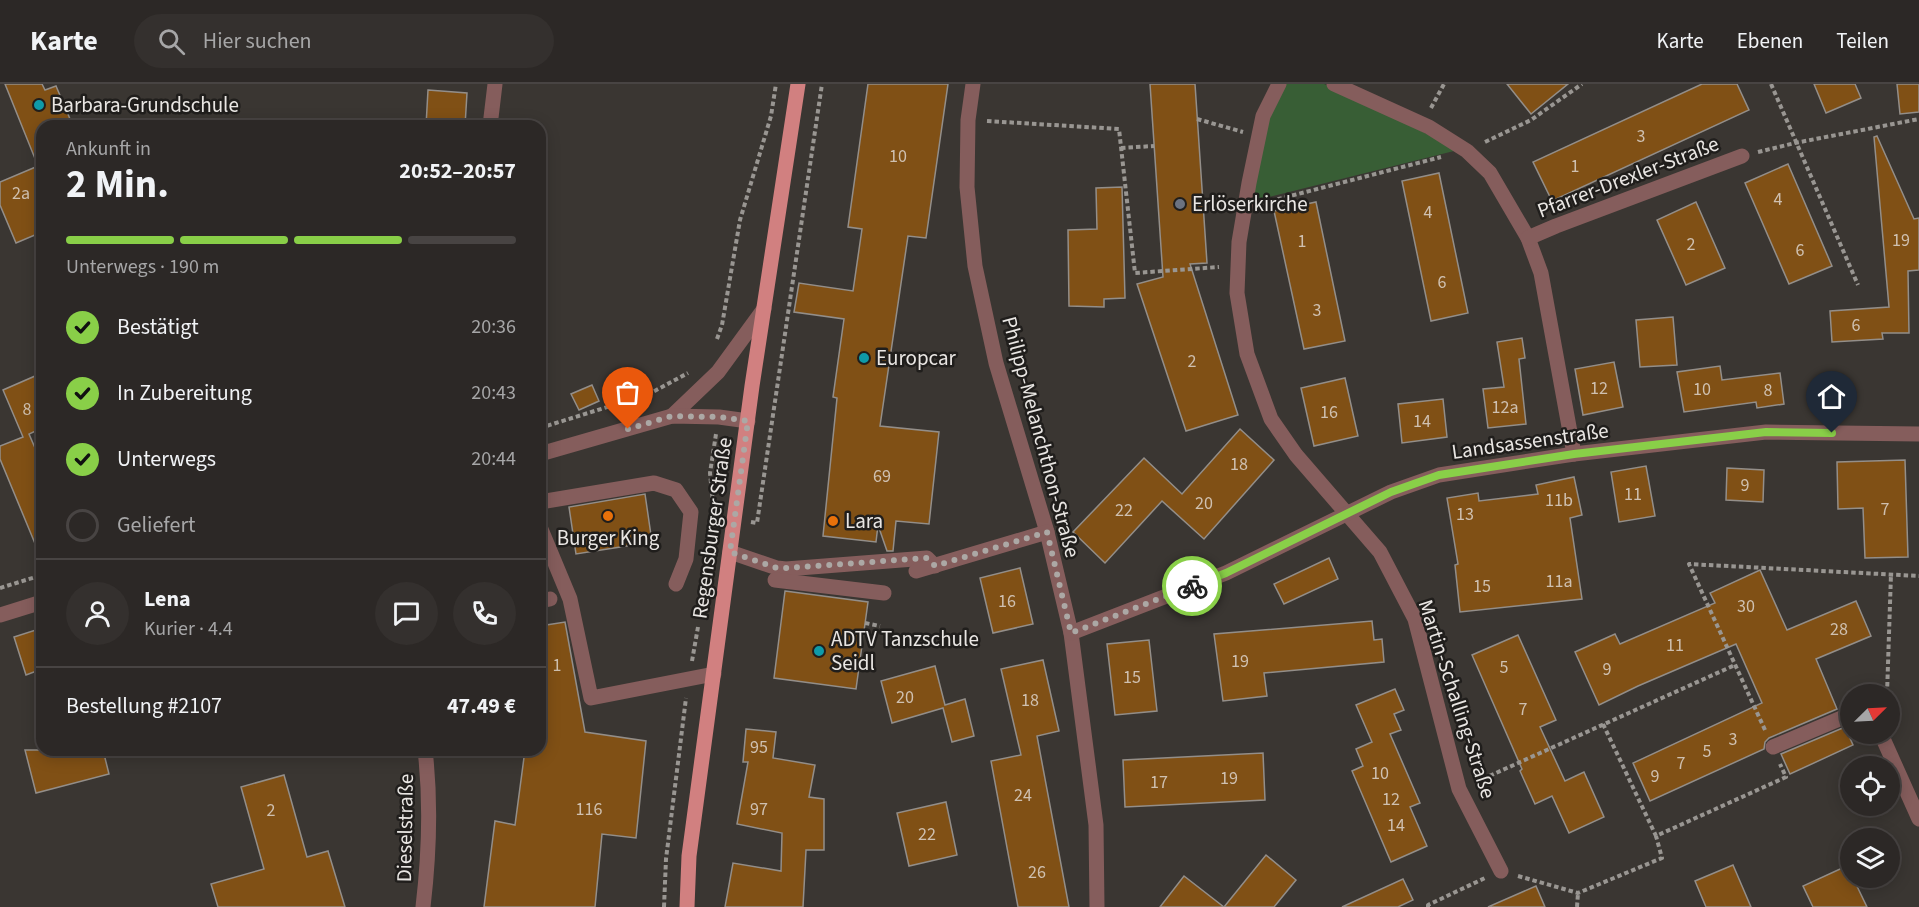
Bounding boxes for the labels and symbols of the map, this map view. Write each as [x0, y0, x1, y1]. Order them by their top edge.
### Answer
place label: Barbara-Grundschule [51, 90, 239, 120]
marker: Barbara-Grundschule [32, 98, 46, 112]
house number: 3 [1637, 124, 1646, 149]
street label: Pfarrer-Drexler-Straße [1533, 129, 1723, 225]
house number: 10 [889, 144, 907, 169]
house number: 1 [1571, 154, 1579, 179]
house number: 2a [12, 181, 30, 206]
house number: 4 [1774, 187, 1783, 212]
place label: Erlöserkirche [1192, 189, 1308, 219]
marker: Erlöserkirche [1173, 197, 1187, 211]
house number: 4 [1424, 200, 1433, 225]
house number: 19 [1892, 228, 1910, 253]
house number: 1 [1298, 229, 1306, 254]
house number: 2 [1687, 232, 1696, 257]
house number: 6 [1796, 238, 1805, 263]
house number: 6 [1438, 270, 1447, 295]
house number: 3 [1313, 298, 1322, 323]
street label: Philipp-Melanchthon-Straße [994, 313, 1088, 561]
house number: 6 [1852, 313, 1861, 338]
place label: Europcar [876, 343, 957, 373]
house number: 2 [1188, 349, 1197, 374]
marker: Europcar [857, 351, 871, 365]
pin [602, 367, 653, 429]
pin [1806, 371, 1857, 433]
house number: 12 [1590, 376, 1608, 401]
house number: 10 [1693, 377, 1711, 402]
house number: 8 [1764, 378, 1773, 403]
house number: 12a [1492, 395, 1518, 420]
house number: 8 [23, 397, 32, 422]
house number: 16 [1320, 400, 1338, 425]
house number: 14 [1413, 409, 1431, 434]
street label: Landsassenstraße [1450, 415, 1610, 467]
street label: Regensburger Straße [684, 435, 740, 621]
house number: 18 [1230, 452, 1248, 477]
house number: 69 [873, 464, 891, 489]
house number: 9 [1741, 473, 1750, 498]
house number: 11 [1624, 482, 1642, 507]
house number: 11b [1545, 488, 1573, 513]
house number: 20 [1195, 491, 1213, 516]
house number: 7 [1881, 497, 1890, 522]
house number: 22 [1115, 498, 1133, 523]
house number: 13 [1456, 502, 1474, 527]
place label: Lara [845, 506, 883, 536]
marker: Burger King [601, 509, 615, 523]
marker: Lara [826, 514, 840, 528]
place label: Burger King [557, 523, 660, 553]
courier [1162, 556, 1222, 616]
house number: 11a [1546, 569, 1572, 594]
house number: 15 [1473, 574, 1491, 599]
house number: 16 [998, 589, 1016, 614]
house number: 30 [1737, 594, 1755, 619]
street label: Martin-Schalling-Straße [1411, 596, 1503, 802]
house number: 28 [1830, 617, 1848, 642]
place label: ADTV Tanzschule Seidl [831, 624, 979, 678]
house number: 11 [1666, 633, 1684, 658]
marker: ADTV Tanzschule Seidl [812, 644, 826, 658]
house number: 19 [1231, 649, 1249, 674]
house number: 1 [553, 653, 561, 678]
house number: 5 [1500, 655, 1509, 680]
house number: 9 [1603, 657, 1612, 682]
house number: 15 [1123, 665, 1141, 690]
north arrow [1840, 684, 1900, 744]
house number: 20 [896, 685, 914, 710]
house number: 18 [1021, 688, 1039, 713]
house number: 7 [1519, 697, 1528, 722]
house number: 3 [1729, 727, 1738, 752]
house number: 95 [750, 735, 768, 760]
house number: 5 [1703, 739, 1712, 764]
house number: 7 [1677, 751, 1686, 776]
house number: 10 [1371, 761, 1389, 786]
house number: 9 [1651, 764, 1660, 789]
house number: 19 [1220, 766, 1238, 791]
house number: 17 [1150, 770, 1168, 795]
street label: Dieselstraße [389, 774, 421, 882]
house number: 24 [1014, 783, 1032, 808]
house number: 12 [1382, 787, 1400, 812]
house number: 116 [576, 797, 602, 822]
house number: 97 [750, 797, 768, 822]
house number: 2 [267, 798, 276, 823]
house number: 14 [1387, 813, 1405, 838]
house number: 22 [918, 822, 936, 847]
house number: 26 [1028, 860, 1046, 885]

